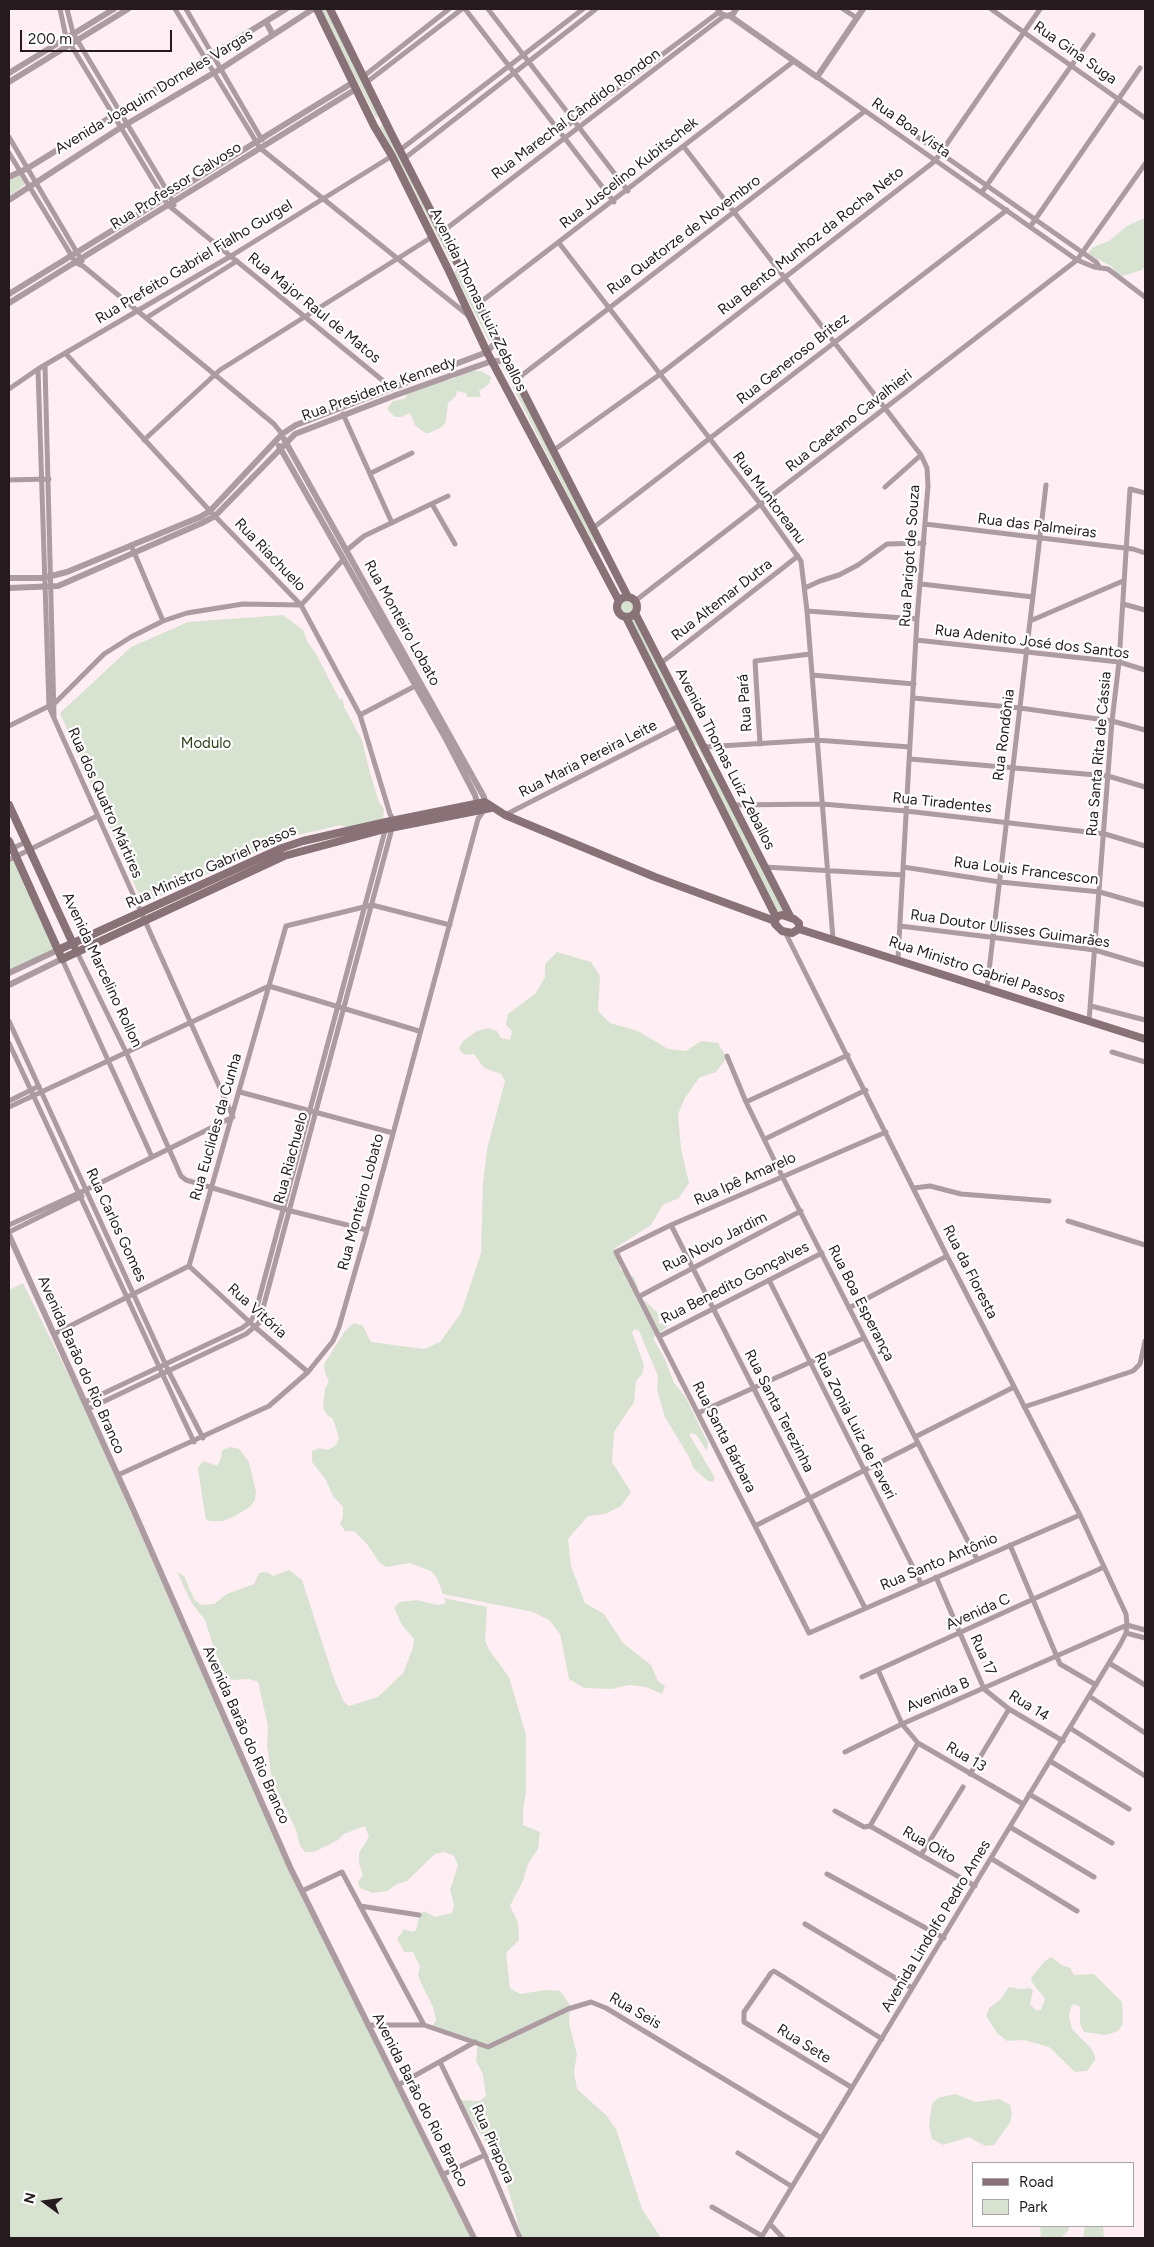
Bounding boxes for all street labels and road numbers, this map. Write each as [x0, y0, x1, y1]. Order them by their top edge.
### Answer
street label: Rua Gina Suga [1030, 18, 1120, 88]
street label: Avenida Joaquim Dorneles Vargas [52, 26, 256, 158]
street label: Rua Marechal Cândido Rondon [488, 45, 664, 183]
street label: Rua Boa Vista [868, 94, 954, 162]
street label: Rua Juscelino Kubitschek [556, 113, 702, 233]
street label: Rua Professor Galvoso [107, 138, 245, 234]
street label: Rua Bento Munhoz da Rocha Neto [715, 163, 907, 319]
street label: Rua Quatorze de Novembro [604, 171, 764, 299]
street label: Rua Prefeito Gabriel Fialho Gurgel [92, 196, 296, 328]
street label: Avenida Thomas Luiz Zeballos [426, 205, 530, 395]
street label: Rua Major Raul de Matos [244, 249, 384, 367]
street label: Rua Generoso Britez [733, 310, 853, 408]
street label: Rua Presidente Kennedy [299, 353, 459, 425]
street label: Rua Caetano Cavalhieri [782, 366, 916, 476]
street label: Rua Muntoreanu [729, 448, 809, 548]
street label: Rua Parigot de Souza [896, 484, 924, 628]
street label: Rua das Palmeiras [976, 510, 1098, 542]
street label: Rua Riachuelo [231, 515, 309, 595]
street label: Rua Altemar Dutra [668, 555, 776, 645]
street label: Rua Monteiro Lobato [360, 557, 444, 689]
street label: Rua Adenito José dos Santos [934, 621, 1130, 663]
street label: Avenida Thomas Luiz Zeballos [671, 665, 779, 853]
street label: Rua Santa Rita de Cássia [1083, 671, 1115, 837]
street label: Rua Pará [734, 673, 756, 733]
street label: Rua Rondônia [989, 688, 1019, 782]
street label: Rua Maria Pereira Leite [516, 716, 660, 802]
street label: Rua dos Quatro Mártires [64, 725, 146, 881]
street label: Rua Tiradentes [891, 789, 993, 817]
street label: Rua Ministro Gabriel Passos [123, 821, 299, 913]
street label: Rua Louis Francescon [953, 853, 1099, 889]
street label: Avenida Marcelino Rollon [58, 890, 146, 1050]
street label: Rua Doutor Ulisses Guimarães [909, 906, 1111, 952]
street label: Rua Ministro Gabriel Passos [886, 933, 1068, 1007]
street label: Rua Euclides da Cunha [186, 1051, 246, 1203]
street label: Rua Riachuelo [270, 1110, 312, 1206]
street label: Rua Monteiro Lobato [334, 1132, 388, 1272]
street label: Rua Ipê Amarelo [691, 1148, 799, 1210]
street label: Rua Carlos Gomes [82, 1165, 150, 1285]
street label: Rua Novo Jardim [660, 1208, 770, 1276]
street label: Rua da Floresta [939, 1222, 1001, 1322]
street label: Rua Benedito Gonçalves [658, 1238, 812, 1328]
street label: Rua Boa Esperança [824, 1242, 898, 1364]
street label: Avenida Barão do Rio Branco [33, 1273, 129, 1457]
street label: Rua Vitória [224, 1280, 290, 1342]
street label: Rua Santa Terezinha [740, 1347, 818, 1475]
street label: Rua Zonia Luiz de Faveri [810, 1350, 900, 1502]
street label: Rua Santa Bárbara [688, 1378, 760, 1496]
street label: Rua Santo Antônio [878, 1529, 1000, 1595]
street label: Avenida C [943, 1590, 1013, 1634]
street label: Rua 17 [966, 1632, 1000, 1678]
street label: Avenida Barão do Rio Branco [198, 1643, 294, 1827]
street label: Avenida B [904, 1674, 972, 1716]
street label: Rua 14 [1005, 1687, 1053, 1725]
street label: Rua 13 [943, 1738, 989, 1776]
street label: Rua Oito [899, 1823, 959, 1867]
street label: Avenida Lindolfo Pedro Ames [878, 1837, 994, 2015]
street label: Rua Seis [606, 1989, 664, 2033]
street label: Avenida Barão do Rio Branco [368, 2010, 472, 2190]
street label: Rua Sete [774, 2020, 834, 2068]
street label: Rua Pirapora [468, 2102, 518, 2186]

